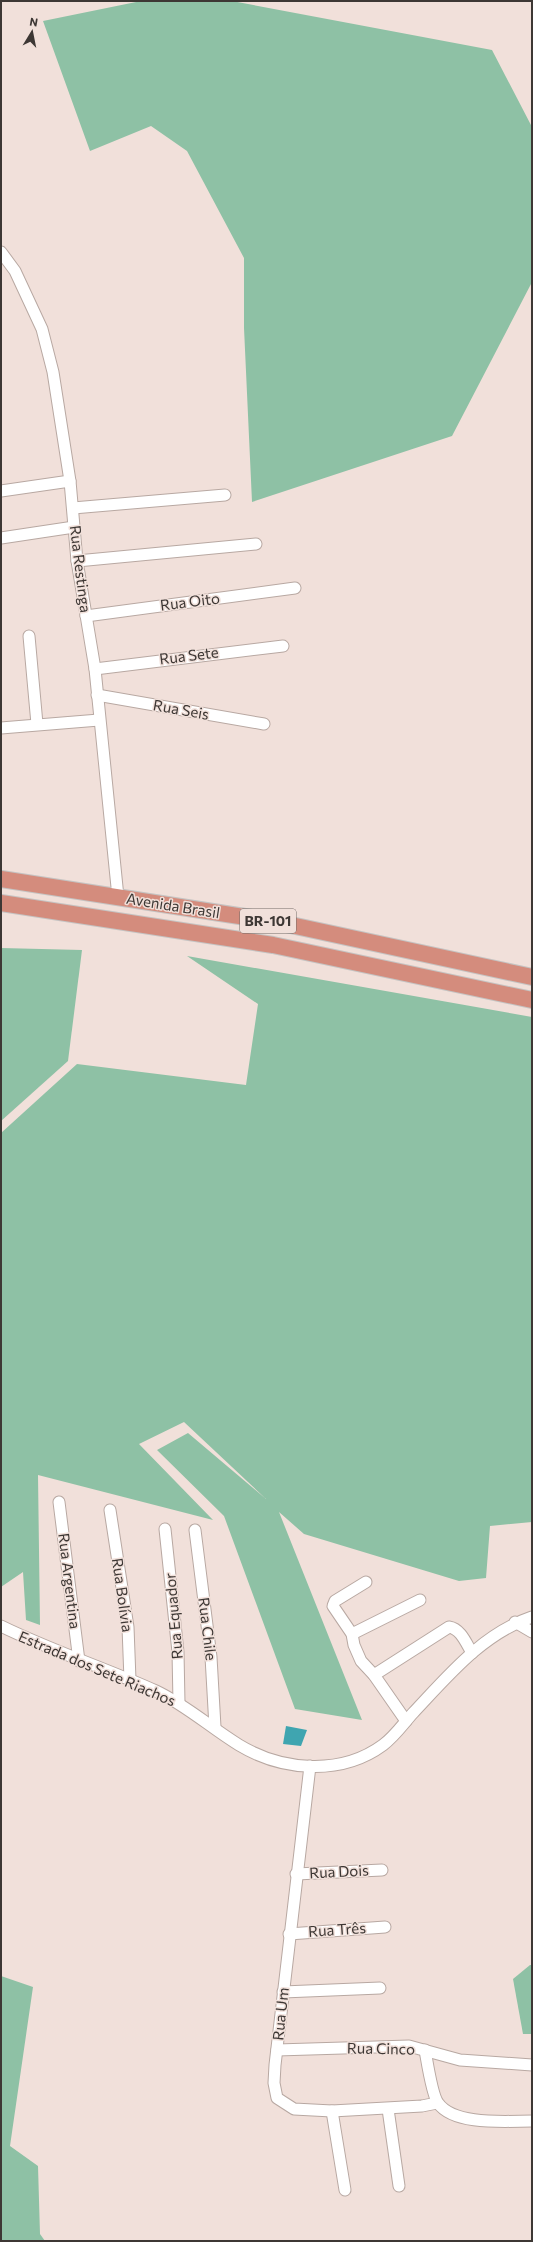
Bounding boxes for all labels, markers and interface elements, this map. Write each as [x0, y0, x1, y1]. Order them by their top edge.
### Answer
north arrow [12, 12, 52, 52]
text: N [29, 15, 39, 29]
street label: Rua Restinga [67, 524, 95, 614]
street label: Rua Oito [159, 588, 221, 614]
street label: Rua Sete [158, 642, 220, 668]
street label: Rua Seis [152, 695, 211, 723]
street label: Avenida Brasil [125, 889, 221, 921]
road number: BR-101 [240, 909, 296, 933]
street label: Rua Argentina [55, 1532, 85, 1630]
street label: Rua Bolívia [109, 1557, 137, 1633]
street label: Rua Equador [160, 1572, 186, 1660]
street label: Rua Chile [195, 1596, 221, 1662]
street label: Estrada dos Sete Riachos [16, 1627, 179, 1709]
street label: Rua Dois [309, 1860, 369, 1882]
street label: Rua Três [307, 1918, 367, 1940]
street label: Rua Um [268, 1987, 292, 2041]
street label: Rua Cinco [347, 2038, 415, 2058]

